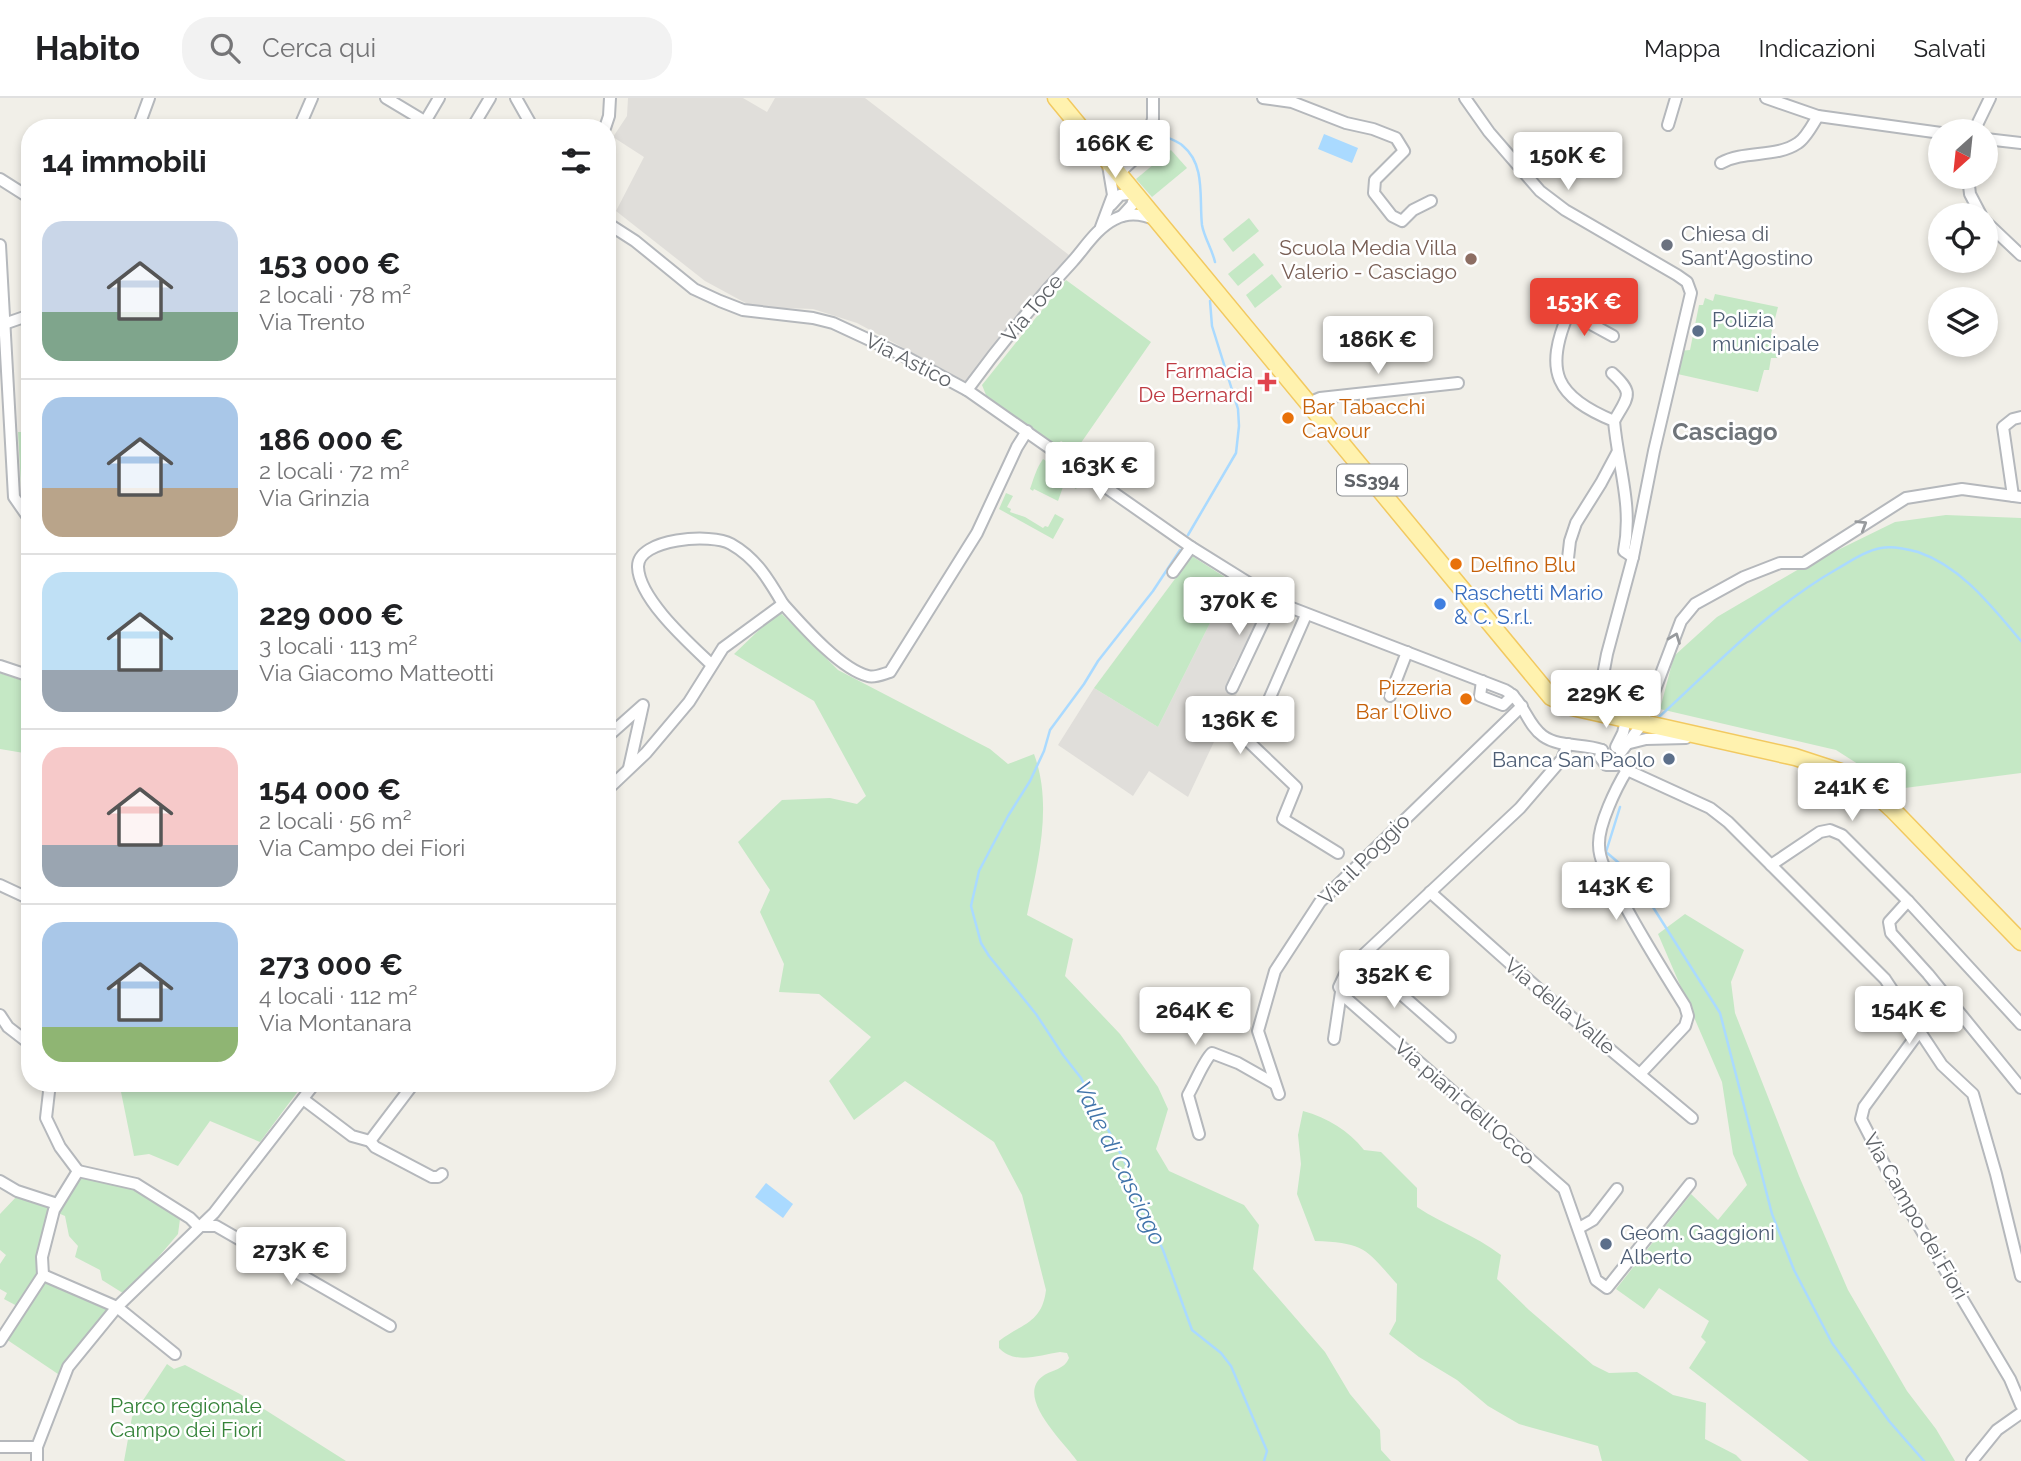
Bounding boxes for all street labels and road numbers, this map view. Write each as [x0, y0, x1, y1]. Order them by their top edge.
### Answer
street label: Via Toce [996, 269, 1068, 347]
street label: Via Astico [861, 327, 957, 393]
road number: SS394 [1337, 464, 1407, 496]
street label: Via il Poggio [1313, 808, 1415, 910]
street label: Via della Valle [1500, 952, 1620, 1060]
street label: Via piani dell'Occo [1389, 1034, 1541, 1170]
street label: Via Campo dei Fiori [1858, 1128, 1974, 1304]

